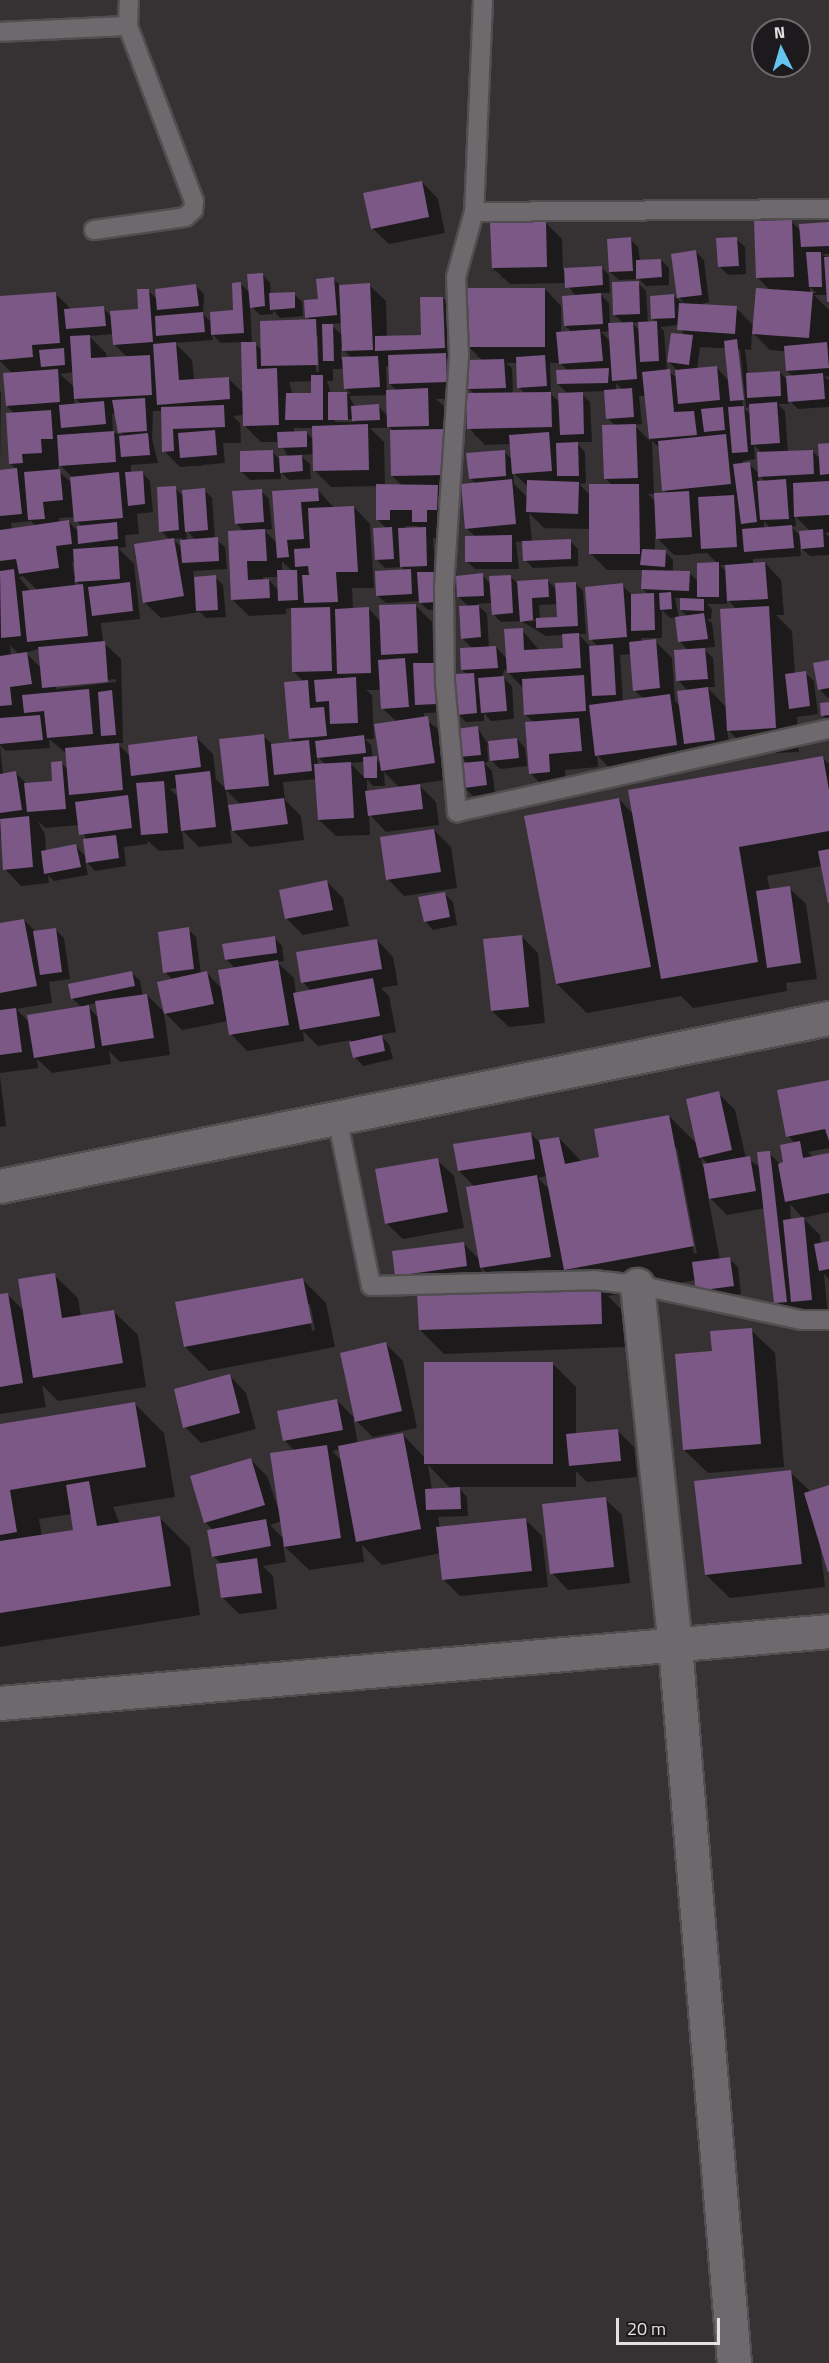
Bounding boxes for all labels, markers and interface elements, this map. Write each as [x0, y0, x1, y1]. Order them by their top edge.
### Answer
north arrow [751, 18, 811, 78]
text: N [773, 20, 786, 44]
scale bar [619, 2306, 722, 2344]
text: 20 m [627, 2315, 666, 2342]

